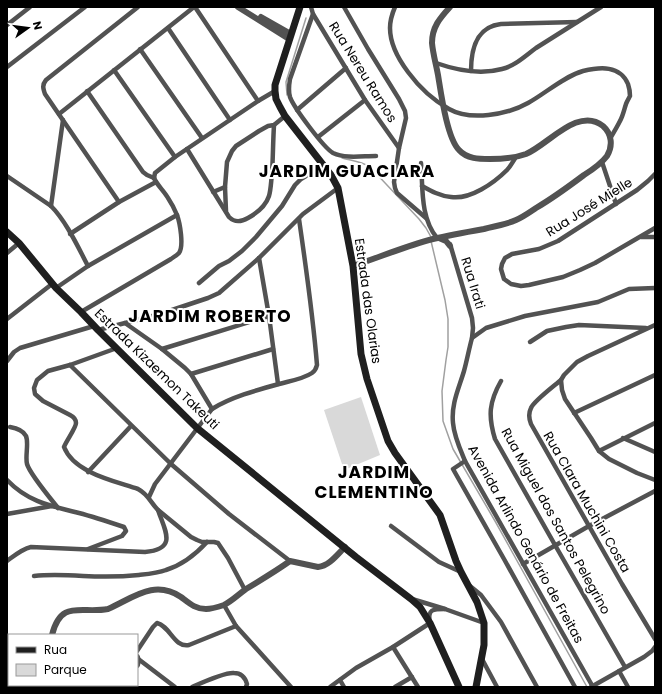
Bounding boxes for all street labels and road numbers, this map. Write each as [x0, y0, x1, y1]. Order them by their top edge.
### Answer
street label: Rua Nereu Ramos [324, 18, 402, 126]
street label: Rua José Mielle [542, 173, 636, 241]
street label: Estrada das Olarias [350, 237, 386, 365]
street label: Rua Irati [456, 255, 490, 311]
street label: Estrada Kizaemon Takeuti [90, 304, 224, 434]
street label: Rua Miguel dos Santos Pelegrino [497, 424, 615, 618]
street label: Rua Clara Muchini Costa [539, 428, 635, 576]
street label: Avenida Arlindo Genário de Freitas [463, 441, 589, 647]

